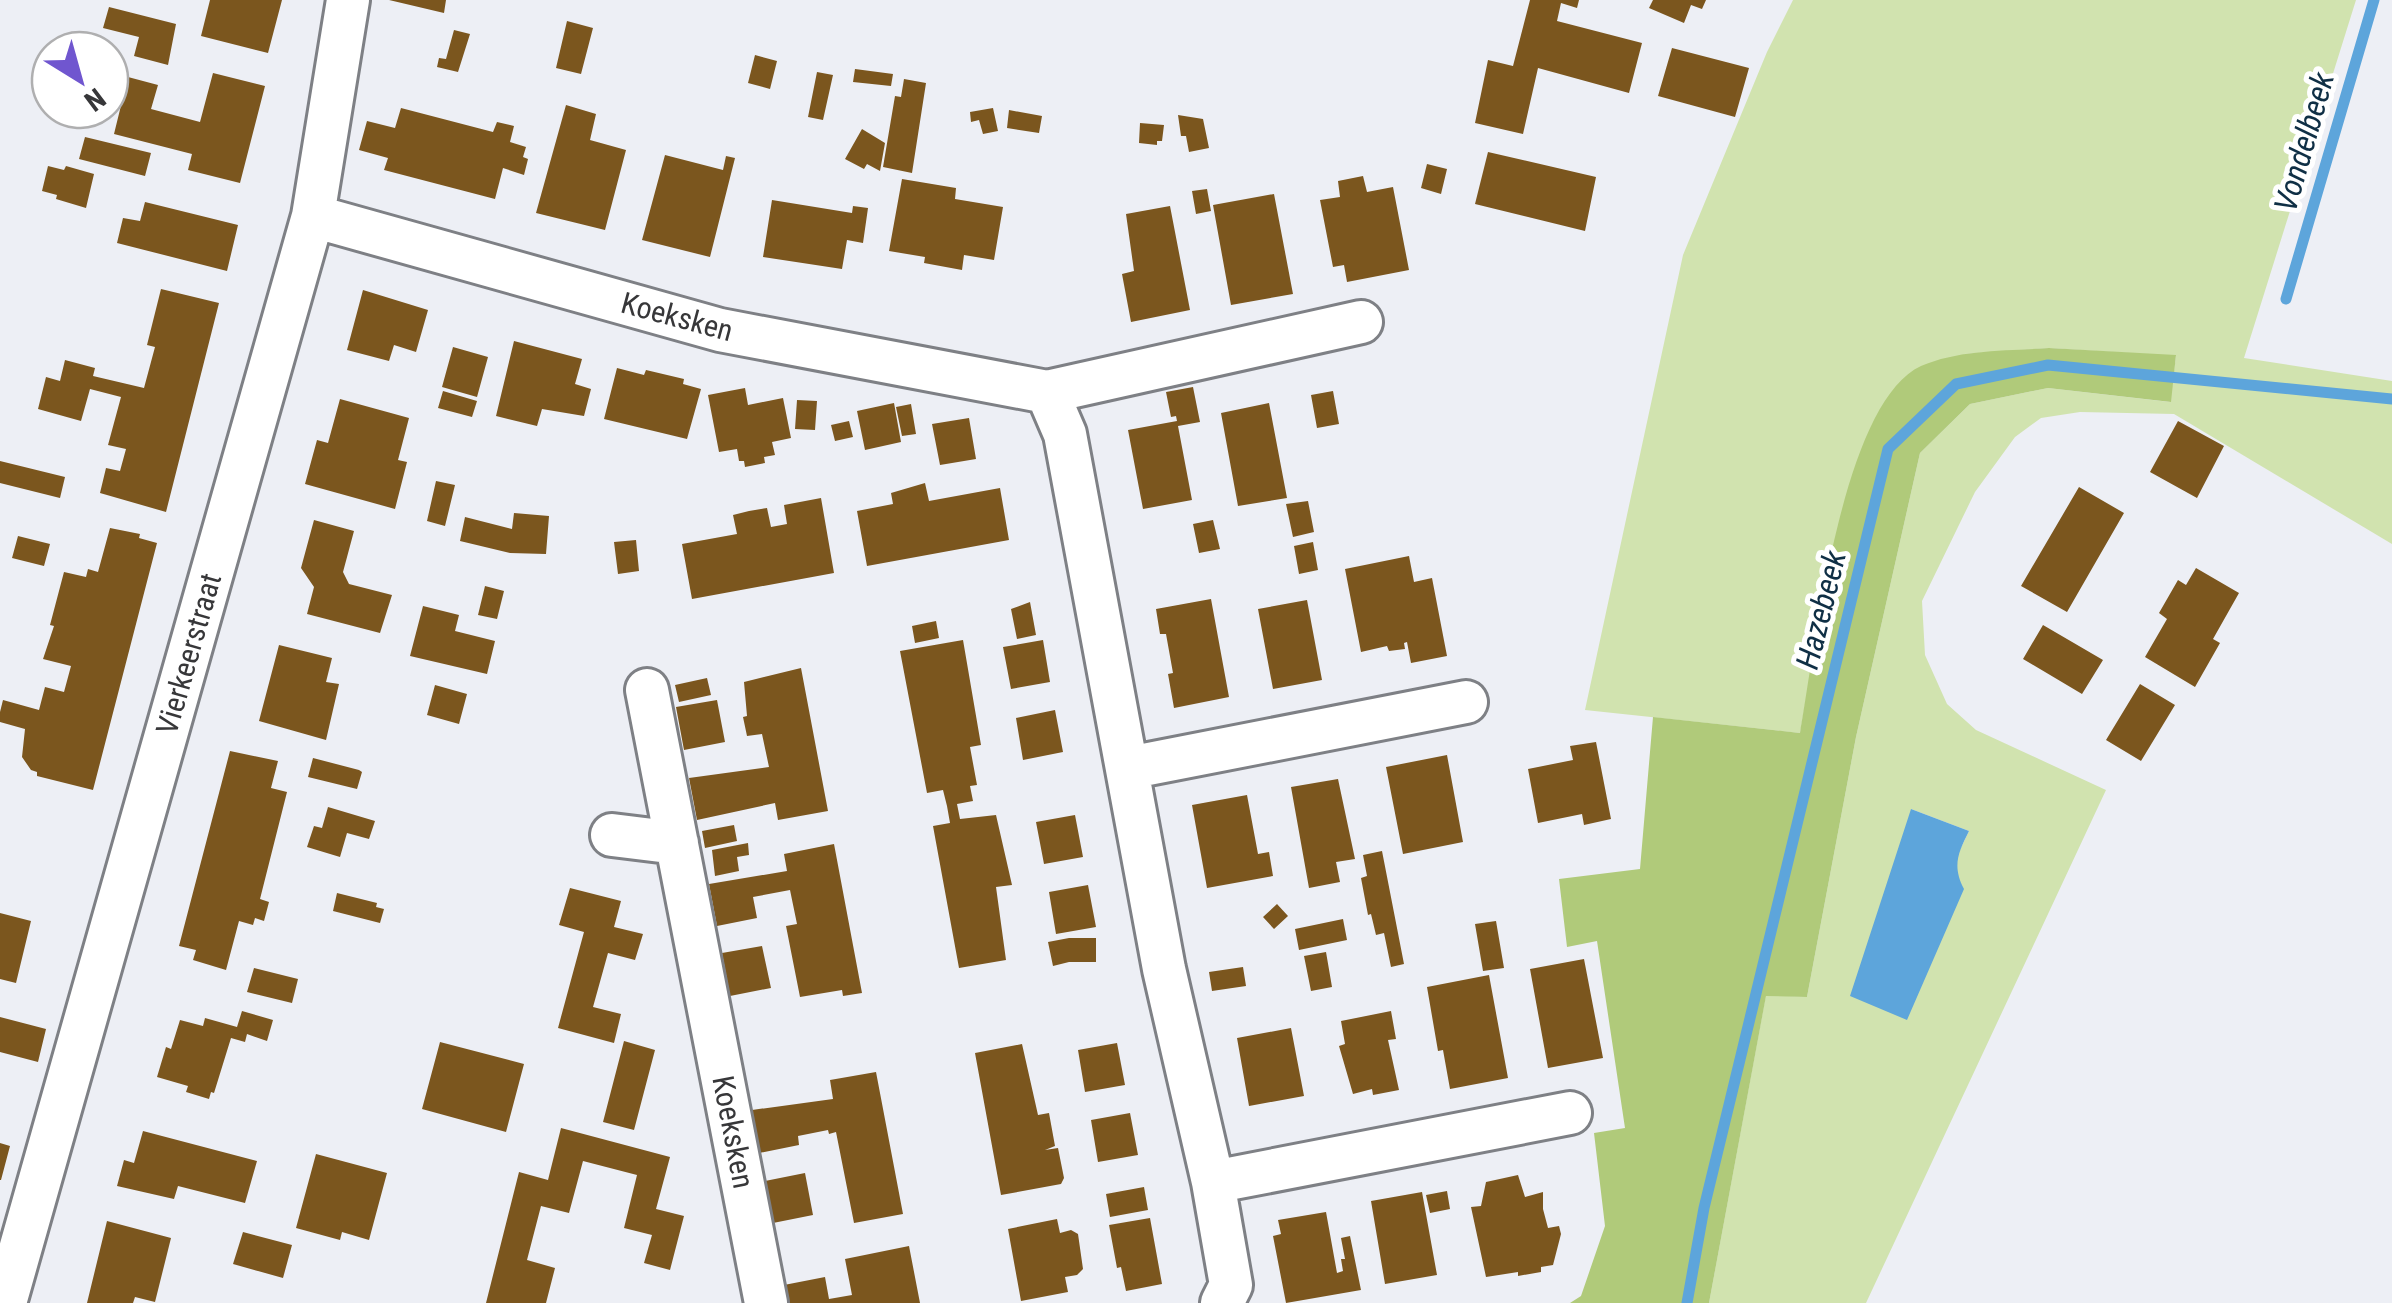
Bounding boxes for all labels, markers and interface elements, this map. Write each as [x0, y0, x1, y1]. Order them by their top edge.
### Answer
north arrow [30, 30, 130, 130]
water label: Vondelbeek [2266, 67, 2342, 216]
text: N [78, 81, 112, 118]
street label: Koeksken [617, 285, 737, 348]
water label: Hazebeek [1788, 546, 1854, 673]
street label: Vierkeerstraat [149, 569, 228, 739]
street label: Koeksken [705, 1073, 762, 1191]

